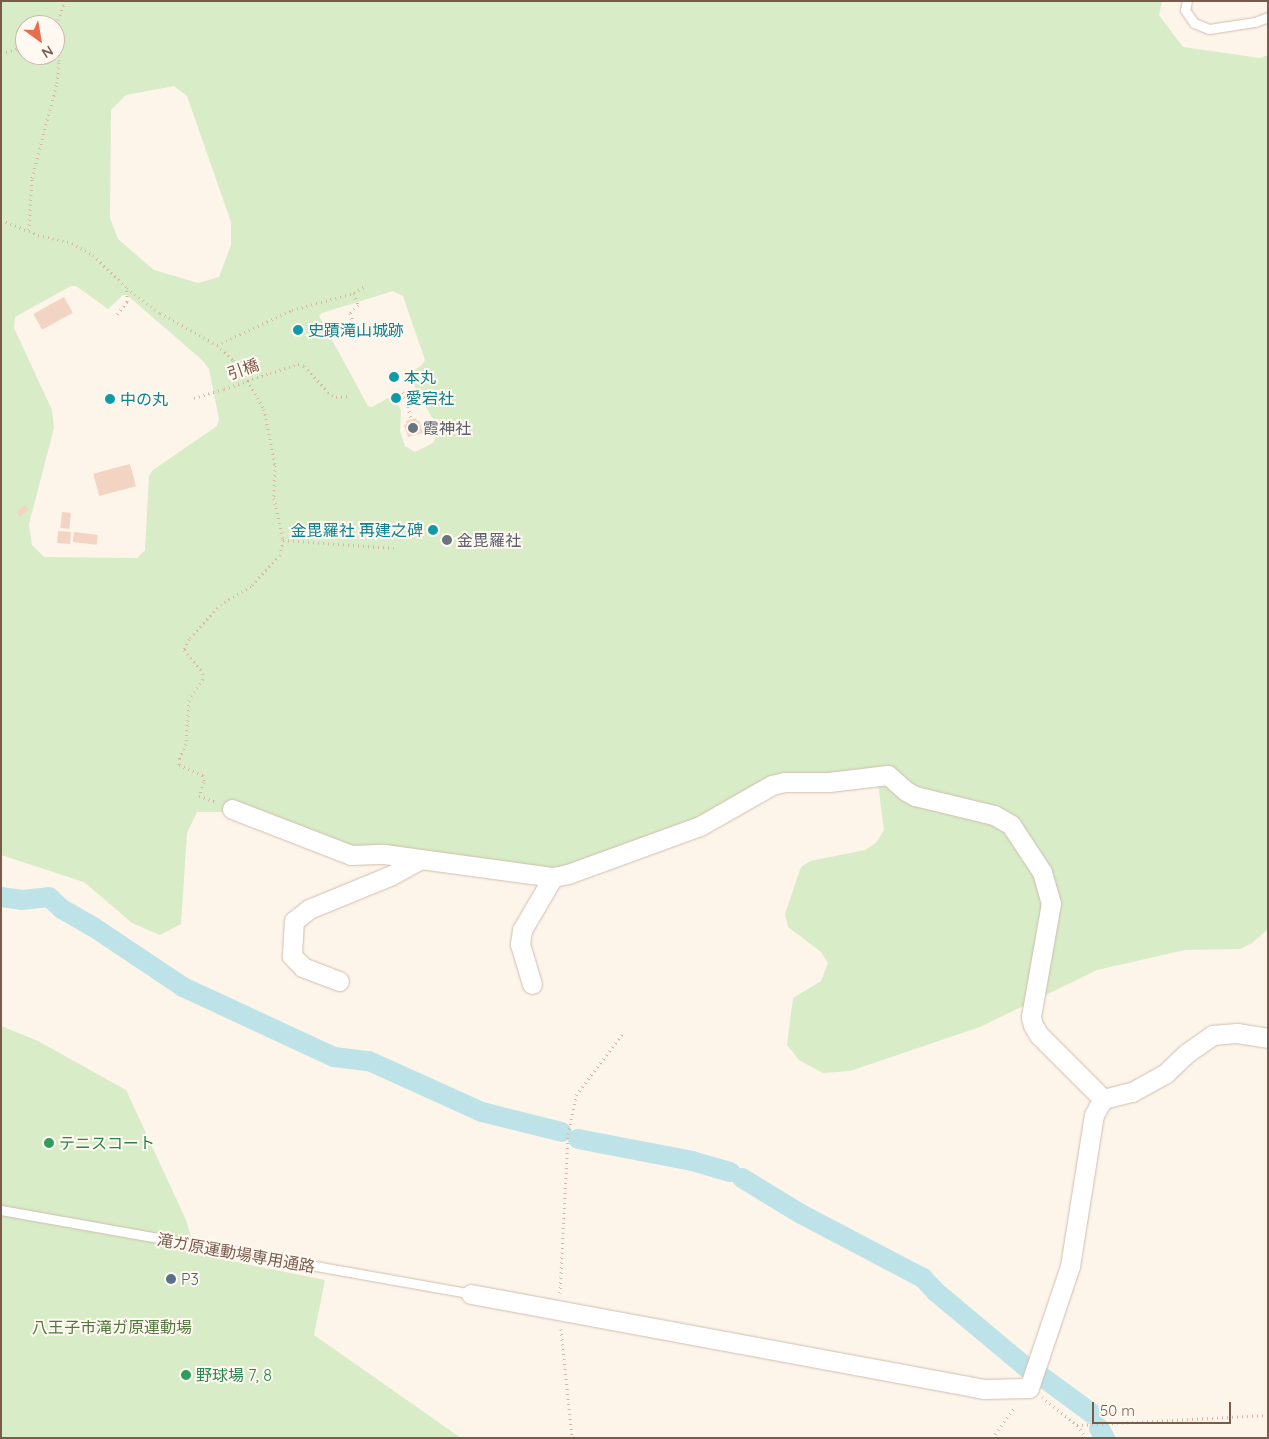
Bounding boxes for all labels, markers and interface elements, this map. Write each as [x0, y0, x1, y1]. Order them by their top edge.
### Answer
north arrow [15, 15, 65, 65]
text: N [38, 42, 57, 62]
place label: 史蹟滝山城跡 [308, 320, 404, 340]
marker: 史蹟滝山城跡 [292, 324, 304, 336]
street label: 引橋 [225, 355, 261, 383]
place label: 本丸 [404, 367, 436, 387]
marker: 本丸 [388, 371, 400, 383]
place label: 愛宕社 [406, 388, 454, 408]
place label: 中の丸 [120, 389, 168, 409]
marker: 愛宕社 [390, 392, 402, 404]
marker: 中の丸 [104, 393, 116, 405]
place label: 霞神社 [423, 418, 471, 438]
marker: 霞神社 [407, 422, 419, 434]
place label: 金毘羅社 再建之碑 [291, 520, 423, 540]
marker: 金毘羅社 再建之碑 [427, 524, 439, 536]
place label: 金毘羅社 [457, 530, 521, 550]
marker: 金毘羅社 [441, 534, 453, 546]
place label: テニスコート [59, 1133, 155, 1153]
marker: テニスコート [43, 1137, 55, 1149]
street label: 滝ガ原運動場専用通路 [156, 1230, 316, 1276]
place label: P3 [181, 1269, 199, 1289]
marker: P3 [165, 1273, 177, 1285]
park label: 八王子市滝ガ原運動場 [32, 1317, 192, 1337]
place label: 野球場 7, 8 [196, 1365, 272, 1385]
marker: 野球場 7, 8 [180, 1369, 192, 1381]
scale bar [1094, 1392, 1233, 1424]
text: 50 m [1100, 1401, 1135, 1420]

